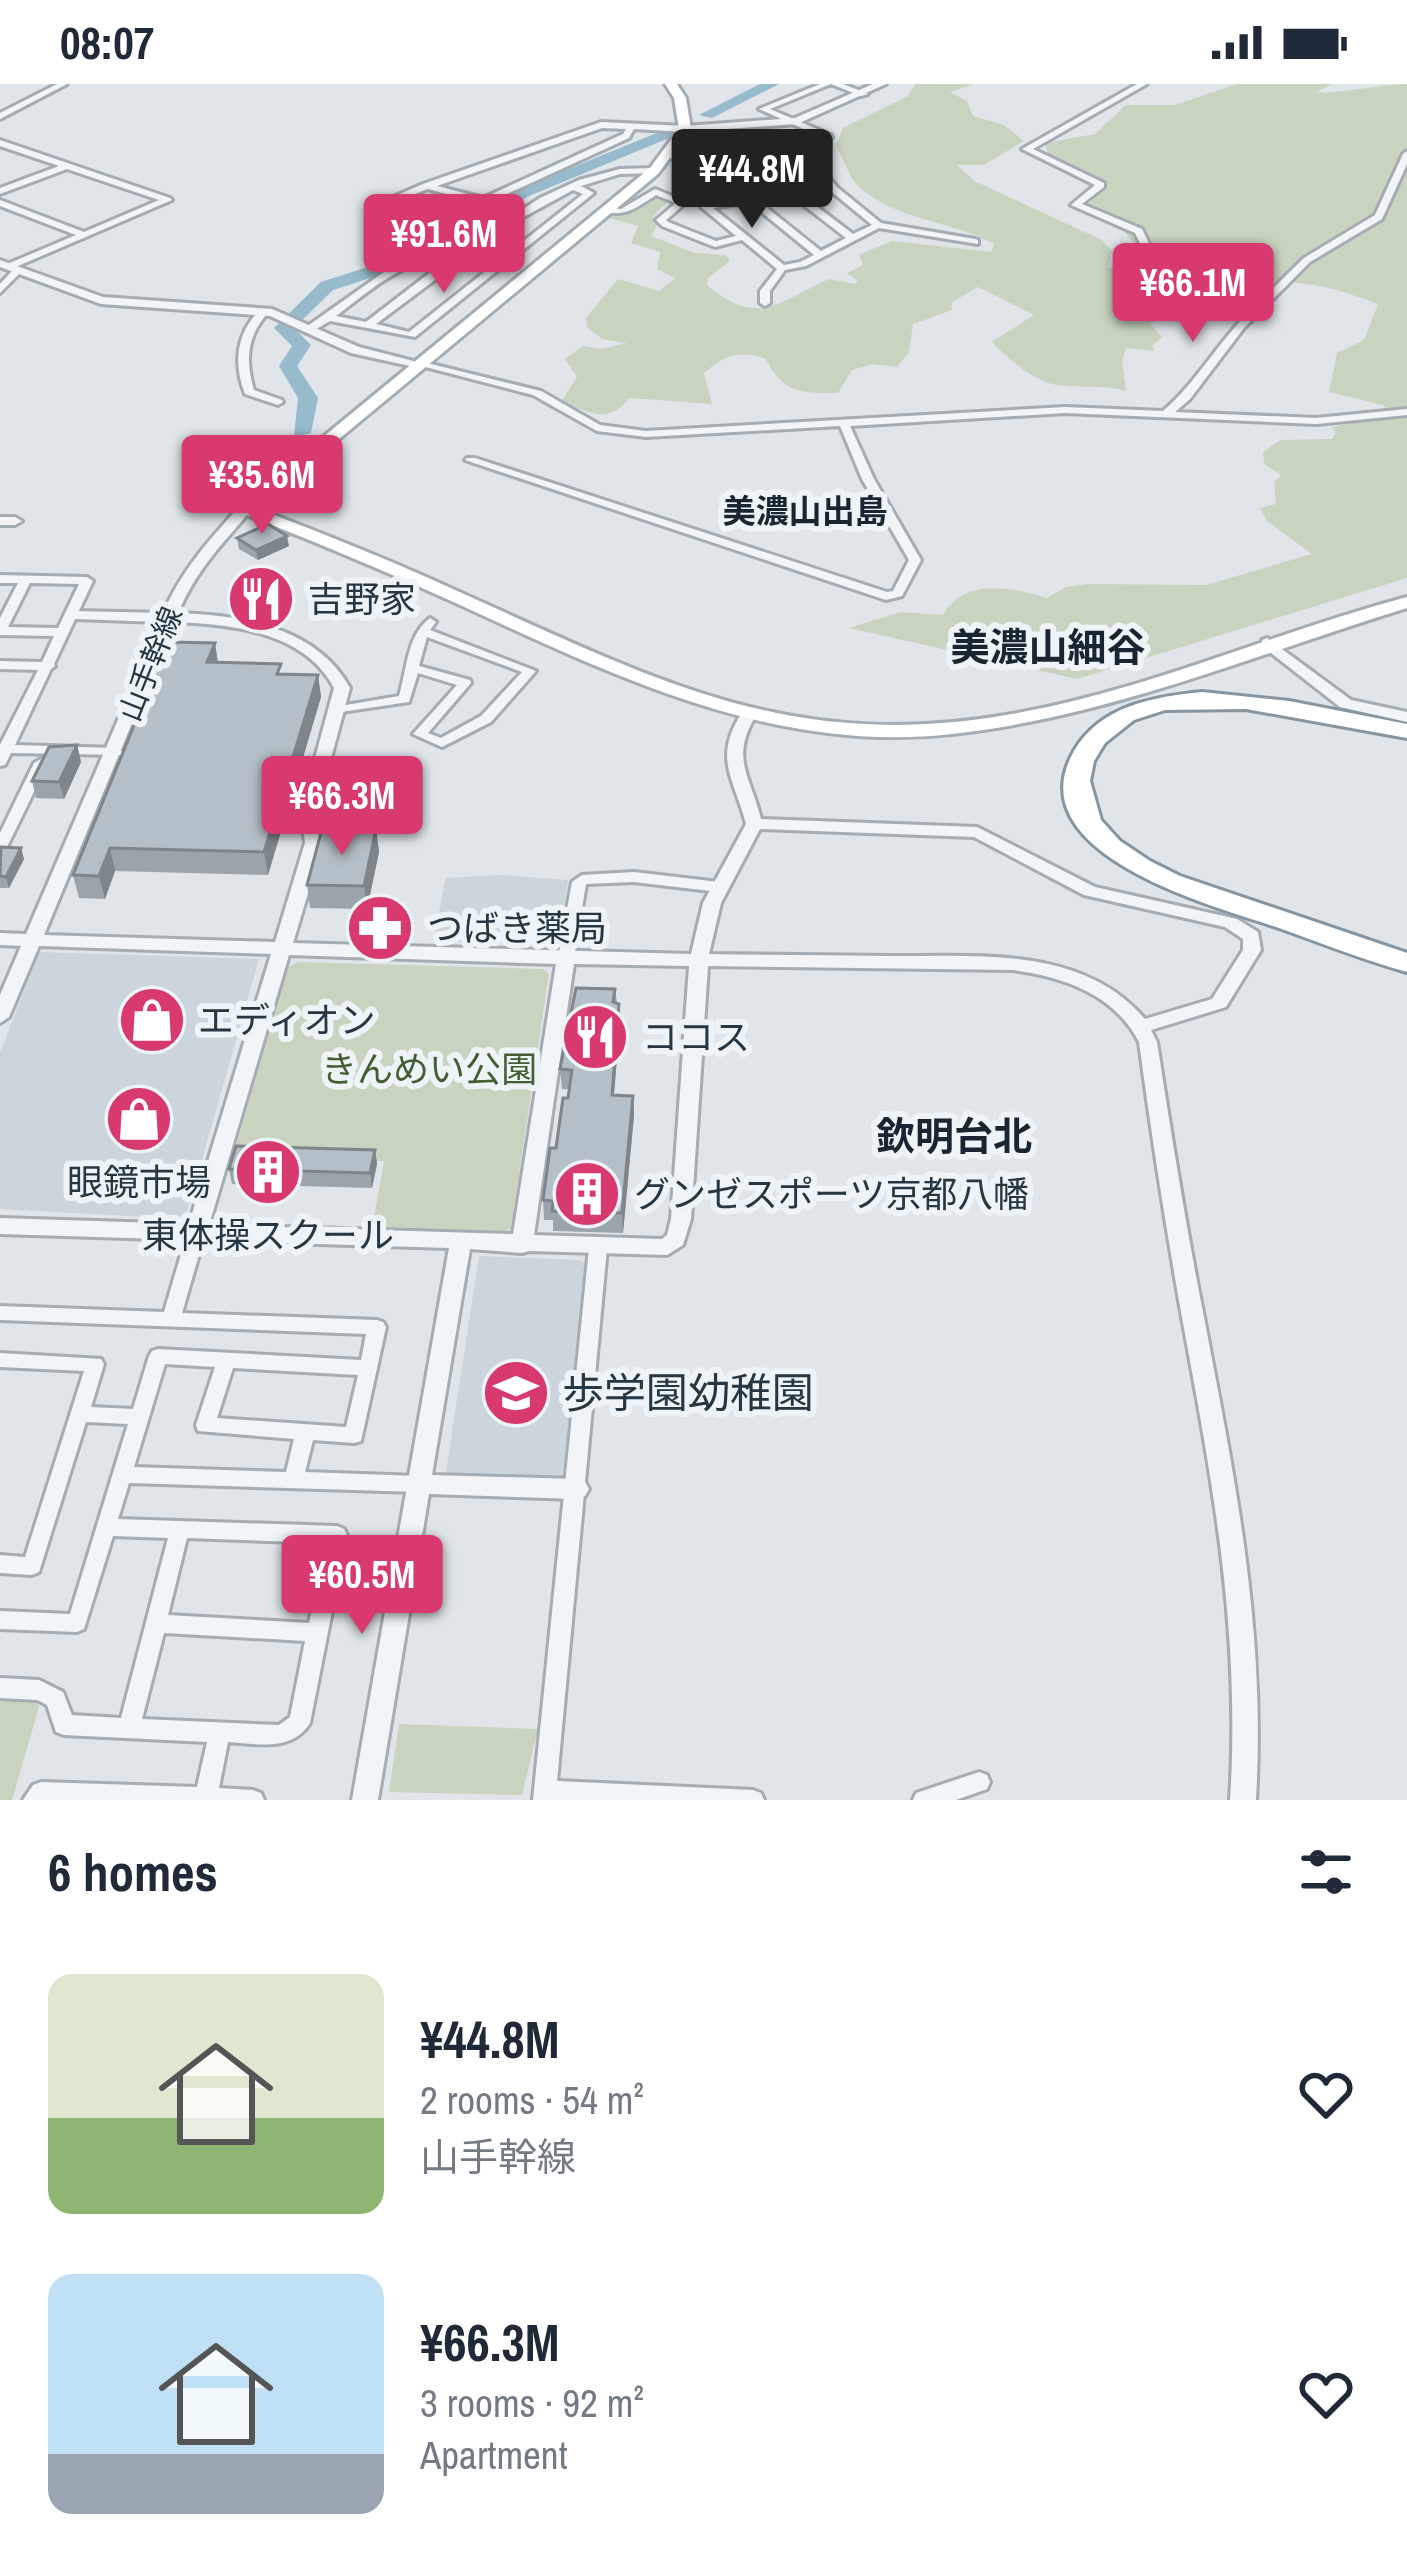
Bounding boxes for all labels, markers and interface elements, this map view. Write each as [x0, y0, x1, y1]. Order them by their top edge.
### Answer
text: 08:07 [60, 12, 154, 73]
pin: ¥44.8M [654, 129, 850, 231]
text: ¥44.8M [699, 142, 805, 194]
pin: ¥91.6M [346, 194, 542, 296]
text: ¥91.6M [391, 207, 497, 259]
pin: ¥66.1M [1095, 243, 1291, 345]
text: ¥66.1M [1140, 256, 1246, 308]
pin: ¥35.6M [164, 435, 360, 537]
text: ¥35.6M [209, 448, 315, 500]
district label: 美濃山出島 [723, 489, 888, 533]
restaurant icon: 吉野家 [226, 564, 296, 634]
place label: 吉野家 [308, 575, 416, 623]
street label: 山手幹線 [109, 601, 191, 727]
district label: 美濃山細谷 [950, 621, 1146, 673]
pin: ¥66.3M [244, 756, 440, 858]
text: ¥66.3M [289, 769, 395, 821]
pharmacy icon: つばき薬局 [345, 893, 415, 963]
place label: つばき薬局 [427, 904, 607, 952]
shop icon: エディオン [117, 985, 187, 1055]
place label: エディオン [198, 996, 375, 1044]
restaurant icon: ココス [560, 1002, 630, 1072]
place label: ココス [642, 1013, 750, 1061]
park label: きんめい公園 [321, 1045, 537, 1093]
shop icon: 眼鏡市場 [104, 1084, 174, 1154]
district label: 欽明台北 [876, 1110, 1032, 1162]
building icon: 東体操スクール [233, 1137, 303, 1207]
place label: 眼鏡市場 [67, 1158, 211, 1206]
building icon: グンゼスポーツ京都八幡 [552, 1159, 622, 1229]
place label: グンゼスポーツ京都八幡 [634, 1170, 1029, 1218]
place label: 東体操スクール [142, 1211, 394, 1259]
school or university icon: 歩学園幼稚園 [481, 1358, 551, 1428]
place label: 歩学園幼稚園 [562, 1365, 814, 1421]
pin: ¥60.5M [264, 1535, 460, 1637]
text: ¥60.5M [309, 1548, 415, 1600]
text: 6 homes [48, 1838, 218, 1907]
icon: filters [1293, 1839, 1359, 1905]
text: ¥44.8M [420, 2005, 560, 2074]
icon: home [144, 2022, 288, 2166]
icon: heart [1293, 2061, 1359, 2127]
text: 2 rooms · 54 m² [420, 2074, 644, 2126]
text: 山手幹線 [420, 2131, 576, 2183]
text: ¥66.3M [420, 2308, 560, 2377]
icon: home [144, 2322, 288, 2466]
icon: heart [1293, 2361, 1359, 2427]
text: 3 rooms · 92 m² [420, 2377, 644, 2429]
text: Apartment [420, 2429, 568, 2481]

